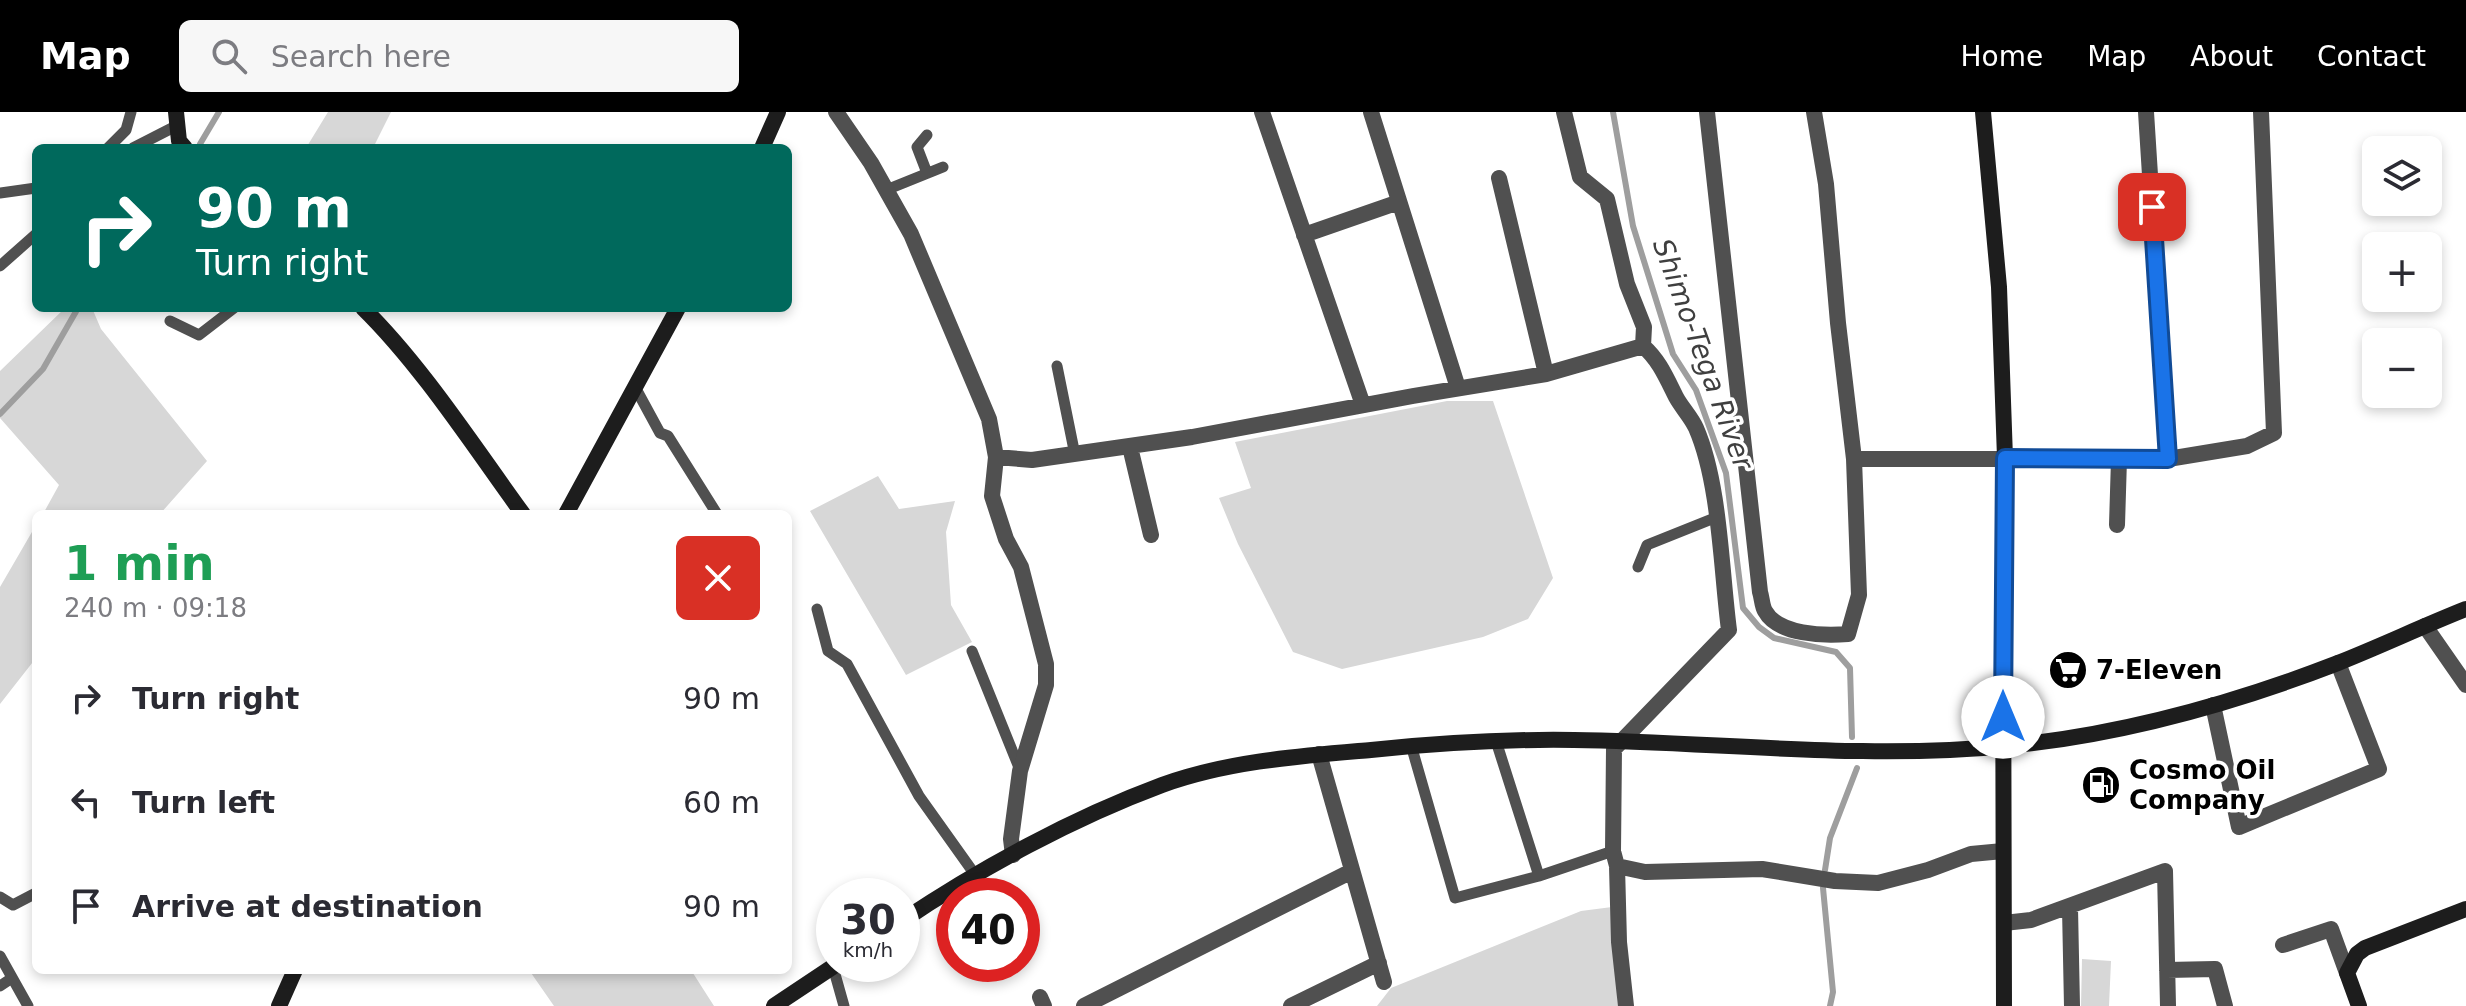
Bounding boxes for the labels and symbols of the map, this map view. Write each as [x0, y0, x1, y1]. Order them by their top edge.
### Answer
pin [2118, 173, 2186, 241]
water label: Shimo-Tega River [1646, 234, 1761, 475]
supermarket icon: 7-Eleven [2047, 649, 2089, 691]
place label: 7-Eleven [2096, 655, 2222, 685]
position arrow [1961, 675, 2045, 759]
place label: Cosmo Oil Company [2129, 755, 2275, 815]
fuel station icon: Cosmo Oil Company [2080, 764, 2122, 806]
speed limit sign: 40 [936, 878, 1040, 982]

